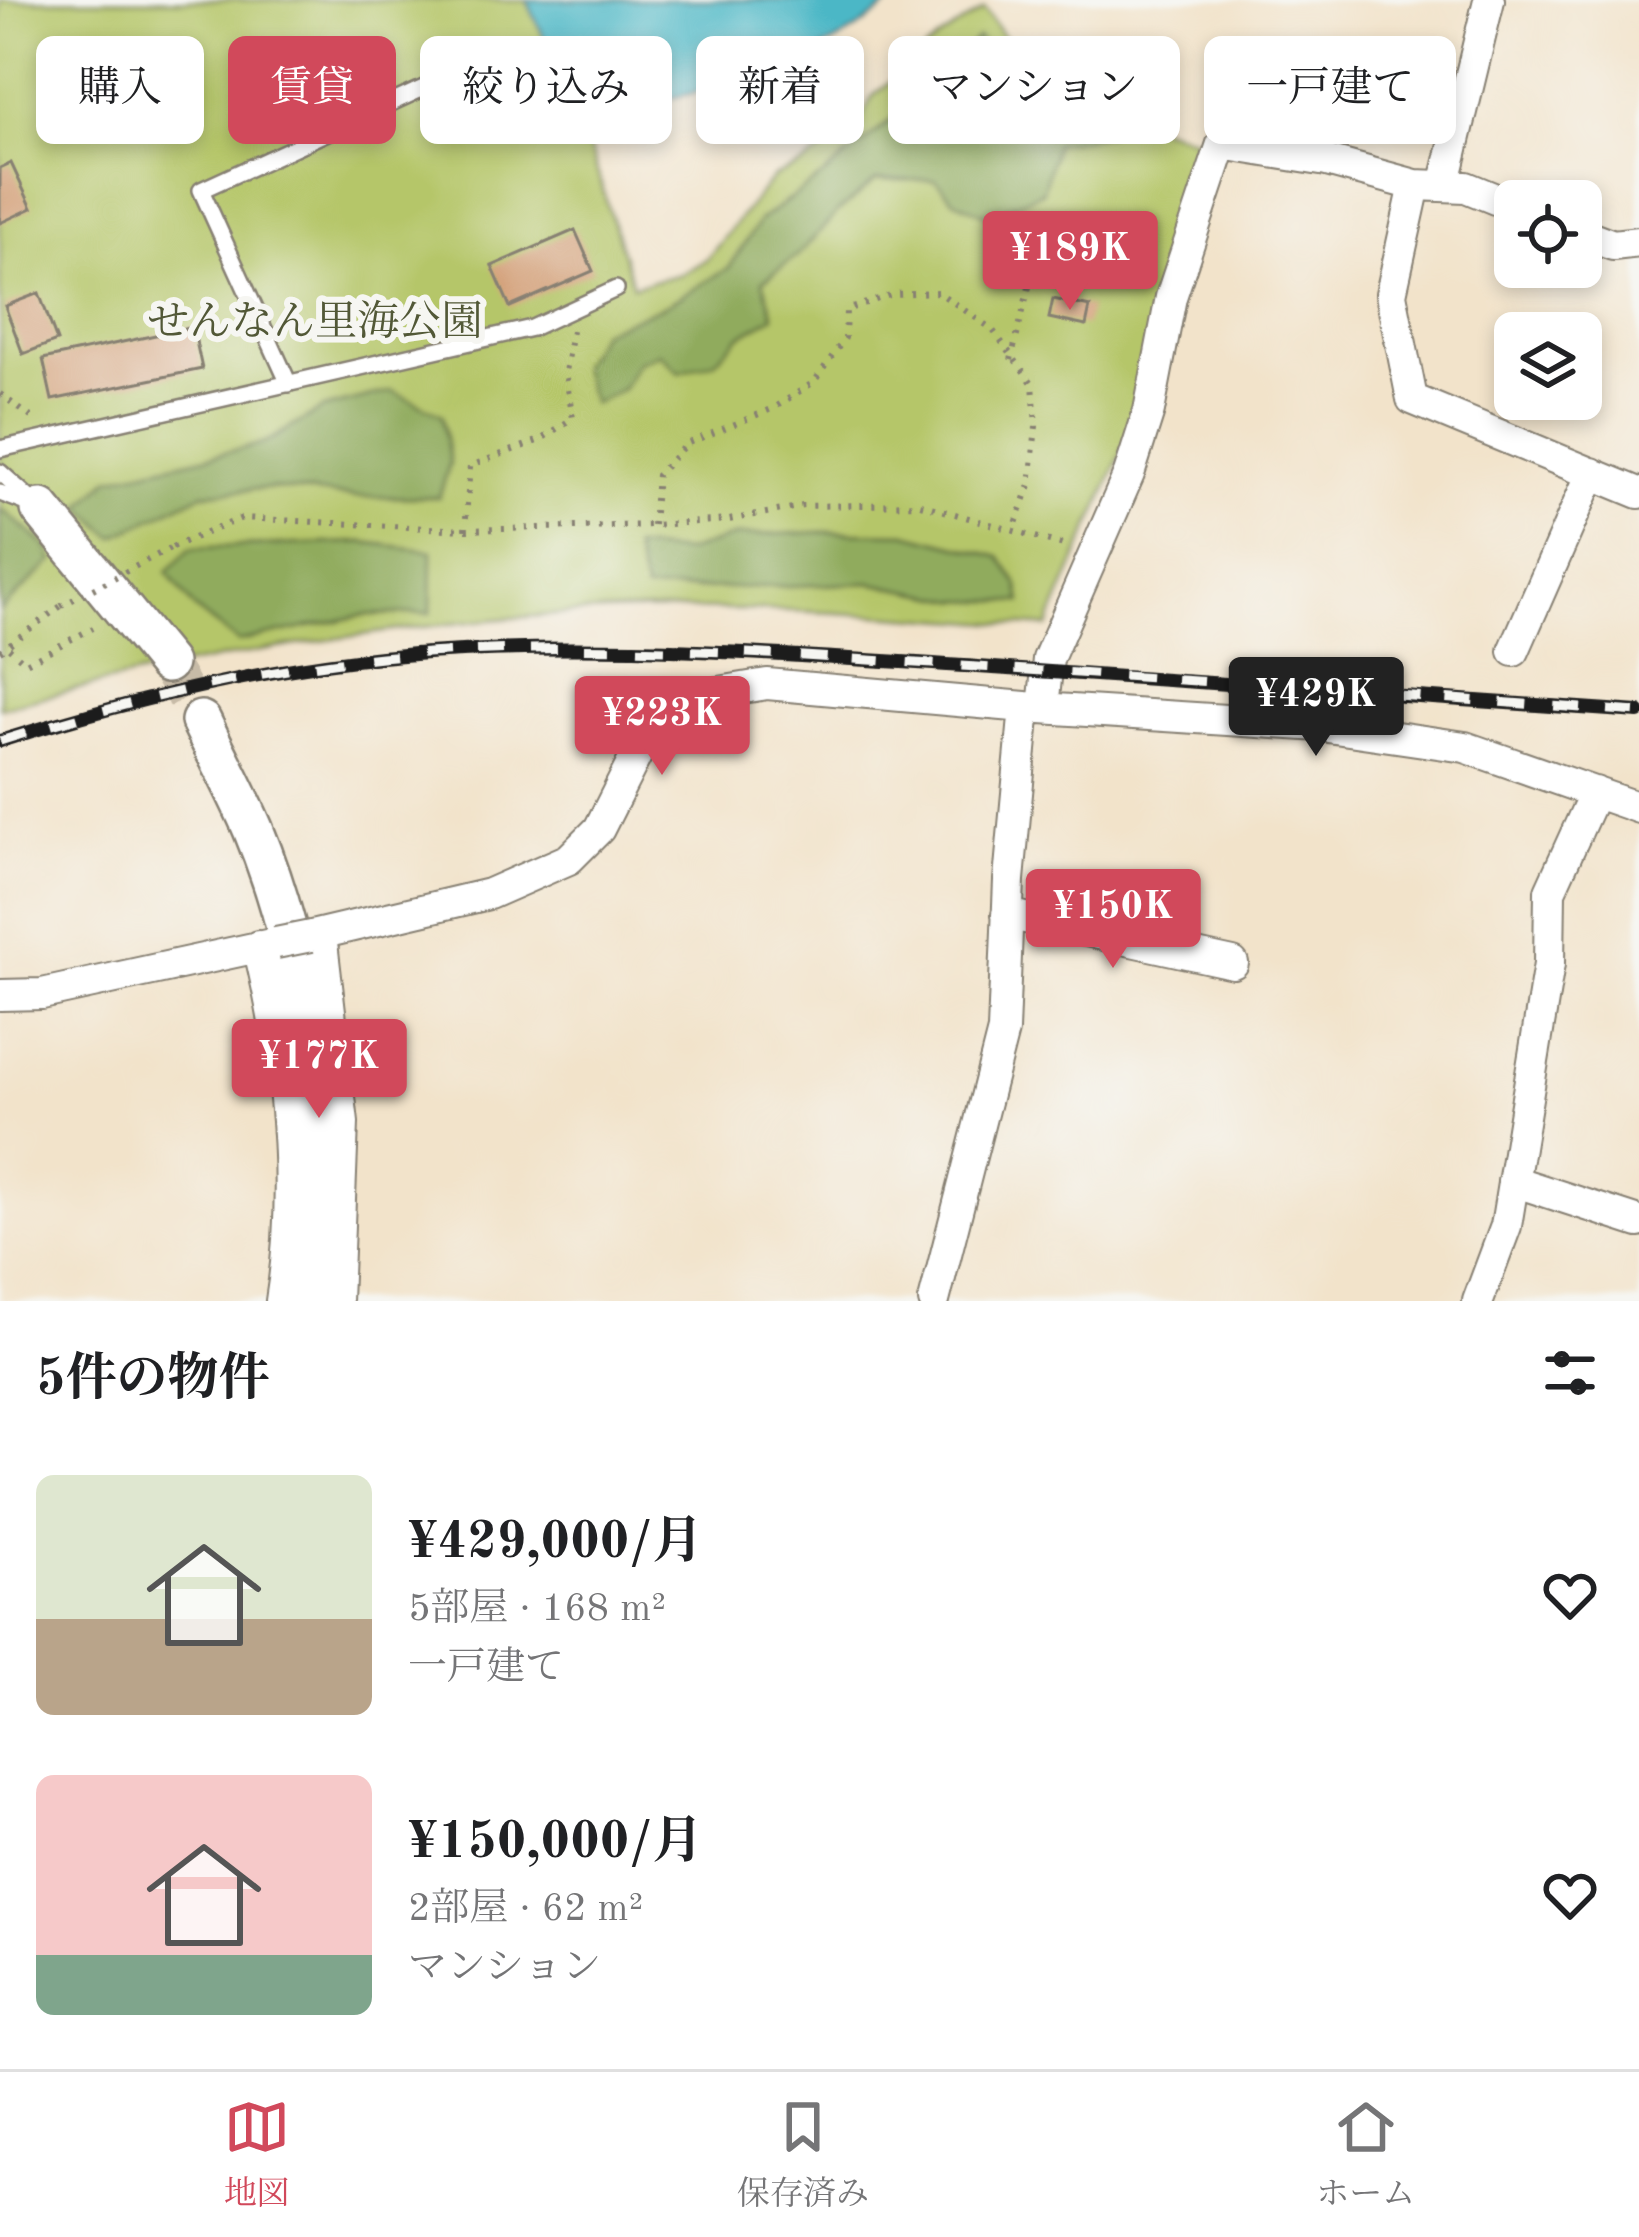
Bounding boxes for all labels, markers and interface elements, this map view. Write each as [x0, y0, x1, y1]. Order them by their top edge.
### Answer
chip: 購入 [36, 36, 204, 144]
chip: 賃貸 [228, 36, 396, 144]
chip: 絞り込み [420, 36, 672, 144]
chip: 新着 [696, 36, 864, 144]
chip: マンション [888, 36, 1180, 144]
chip: 一戸建て [1204, 36, 1456, 144]
map controls [1494, 180, 1602, 420]
button: locate [1494, 180, 1602, 288]
pin: ¥189K [986, 211, 1154, 313]
text: ¥189K [1010, 230, 1130, 269]
park label: せんなん里海公園 [147, 299, 483, 345]
button: layers [1494, 312, 1602, 420]
pin: ¥429K [1232, 657, 1400, 759]
pin: ¥223K [578, 676, 746, 778]
text: ¥429K [1256, 676, 1376, 715]
text: ¥223K [602, 695, 722, 734]
pin: ¥150K [1029, 869, 1197, 971]
text: ¥150K [1053, 888, 1173, 927]
pin: ¥177K [235, 1019, 403, 1121]
text: ¥177K [259, 1038, 379, 1077]
icon: filters [1537, 1340, 1603, 1406]
text: 5件の物件 [36, 1355, 270, 1406]
text: ¥429,000/月 [408, 1518, 703, 1569]
icon: home [132, 1523, 276, 1667]
icon: heart [1537, 1562, 1603, 1628]
text: 5部屋 · 168 m² [408, 1590, 666, 1629]
text: 一戸建て [408, 1649, 564, 1688]
text: ¥150,000/月 [408, 1818, 703, 1869]
icon: home [132, 1823, 276, 1967]
icon: heart [1537, 1862, 1603, 1928]
text: 2部屋 · 62 m² [408, 1890, 643, 1929]
text: マンション [408, 1949, 601, 1988]
tab: 地図 [224, 2094, 290, 2216]
tab: 保存済み [737, 2094, 869, 2216]
tab: ホーム [1316, 2094, 1415, 2216]

